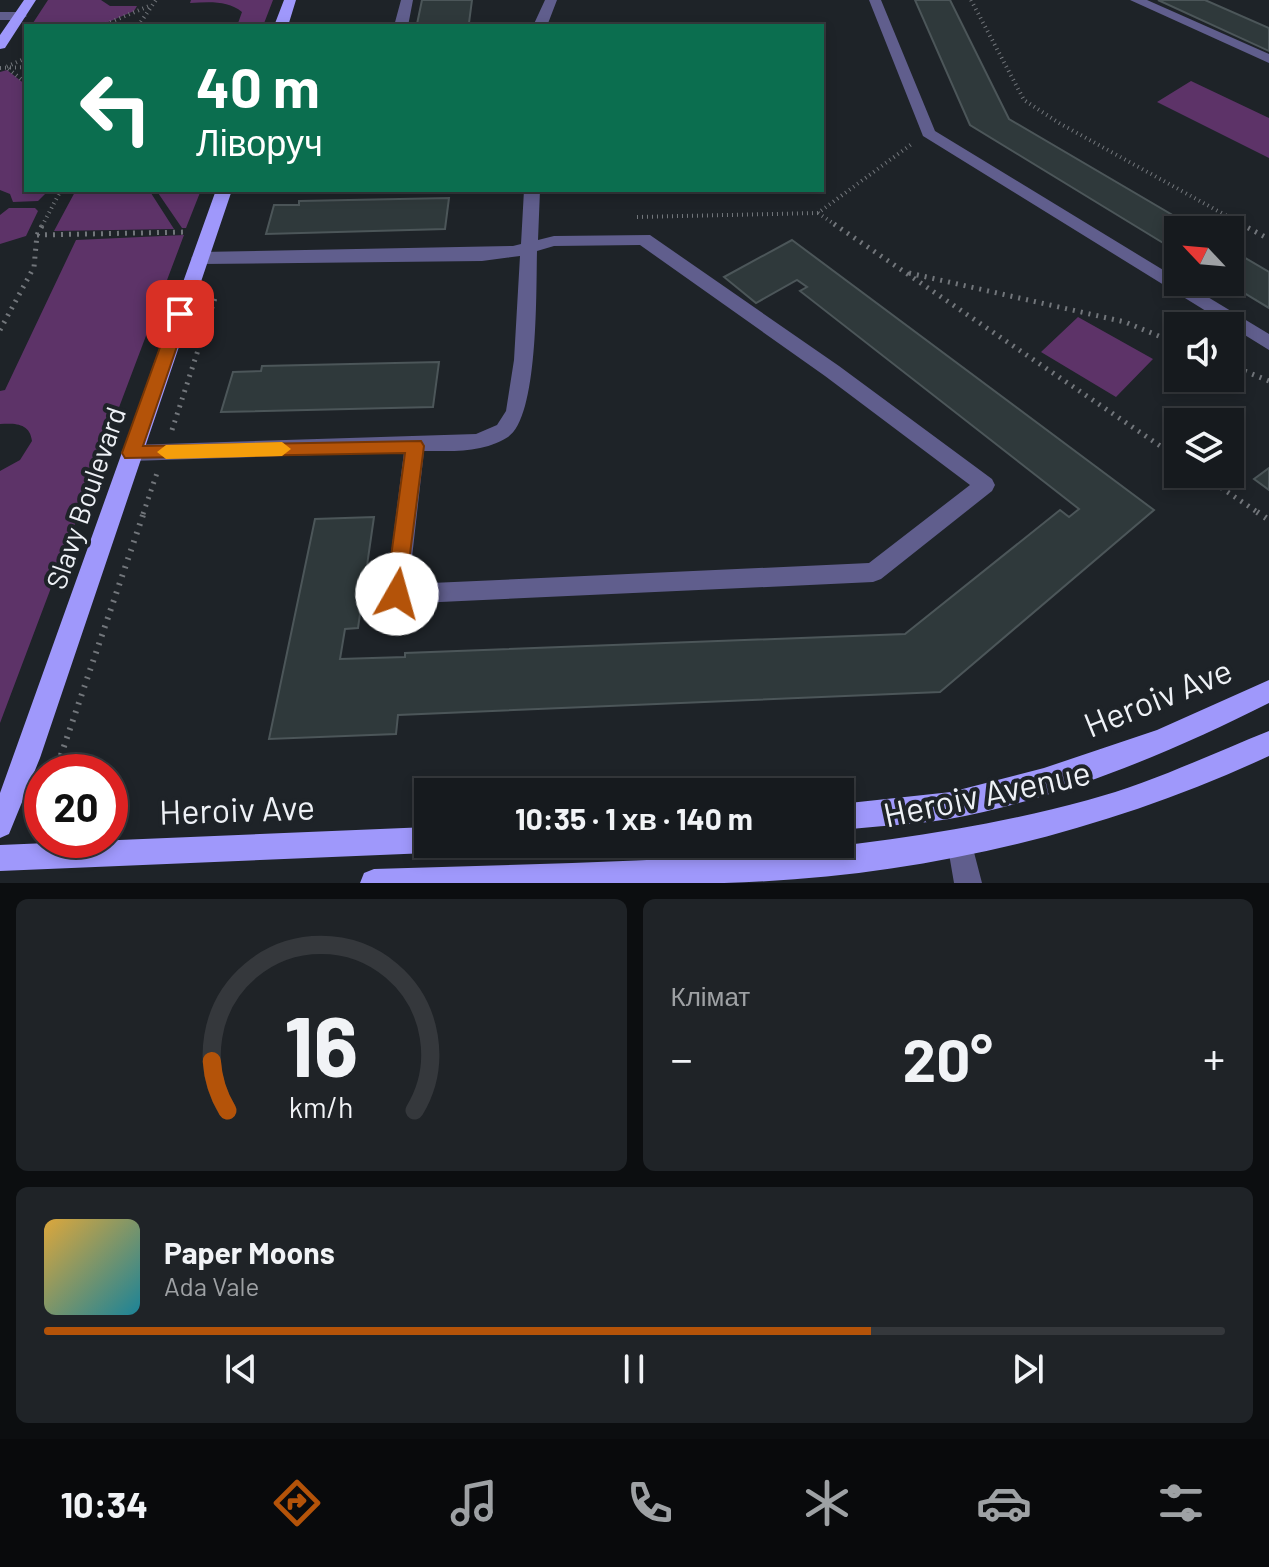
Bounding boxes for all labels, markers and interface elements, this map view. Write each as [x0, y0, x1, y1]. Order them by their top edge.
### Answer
text: 40 m [196, 52, 320, 119]
icon: left [64, 56, 168, 160]
text: Ліворуч [196, 120, 323, 163]
north arrow [1164, 216, 1244, 296]
map controls [1164, 216, 1244, 488]
pin [146, 280, 214, 348]
icon: arrive [158, 292, 202, 336]
button: sound [1164, 312, 1244, 392]
street label: Slavy Boulevard [38, 402, 132, 593]
button: layers [1164, 408, 1244, 488]
position arrow [355, 552, 439, 636]
street label: Heroiv Ave [1077, 648, 1237, 745]
street label: Heroiv Avenue [879, 751, 1094, 834]
speed limit sign: 20 [24, 754, 128, 858]
street label: Heroiv Ave [158, 785, 316, 832]
text: 10:35 · 1 хв · 140 m [515, 800, 753, 836]
text: Клімат [671, 980, 750, 1011]
text: 16 [284, 994, 358, 1094]
text: 20° [903, 1022, 993, 1094]
text: − [671, 1031, 693, 1084]
text: + [1203, 1031, 1225, 1084]
text: km/h [289, 1089, 354, 1124]
text: Paper Moons [164, 1234, 335, 1270]
text: Ada Vale [164, 1270, 259, 1301]
icon: previous [219, 1347, 263, 1391]
icon: pause [612, 1347, 656, 1391]
icon: next [1006, 1347, 1050, 1391]
icon: directions [269, 1475, 325, 1531]
icon: music [446, 1475, 502, 1531]
icon: phone [622, 1475, 678, 1531]
icon: climate [799, 1475, 855, 1531]
icon: car [976, 1475, 1032, 1531]
icon: filters [1153, 1475, 1209, 1531]
text: 10:34 [60, 1482, 148, 1525]

